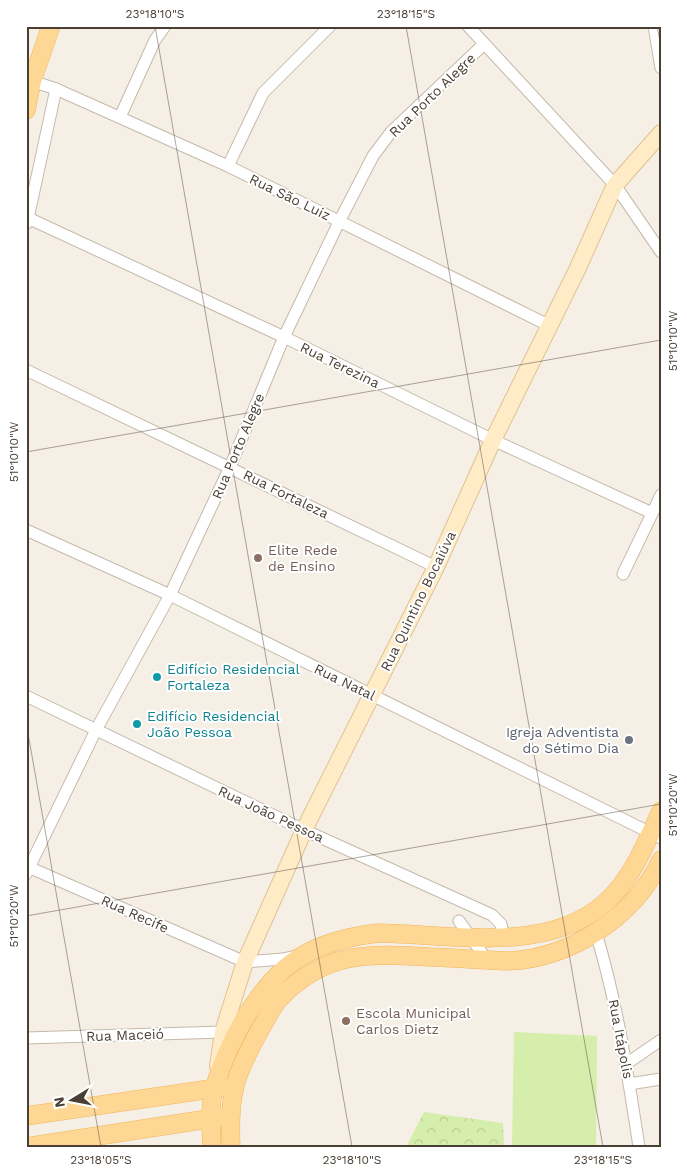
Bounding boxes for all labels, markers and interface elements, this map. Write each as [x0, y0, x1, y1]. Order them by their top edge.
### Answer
text: 23°18'10"S [125, 7, 185, 21]
text: 23°18'15"S [377, 7, 435, 21]
street label: Rua Porto Alegre [386, 50, 478, 140]
street label: Rua São Luiz [247, 170, 333, 224]
text: 51°10'10"W [666, 310, 680, 371]
street label: Rua Terezina [298, 339, 382, 391]
street label: Rua Porto Alegre [208, 391, 268, 501]
text: 51°10'10"W [7, 421, 21, 482]
street label: Rua Fortaleza [241, 466, 331, 522]
street label: Rua Quintino Bocaiúva [377, 528, 459, 674]
place label: Elite Rede de Ensino [268, 542, 338, 574]
marker: Elite Rede de Ensino [252, 552, 264, 564]
street label: Rua Natal [312, 660, 379, 704]
place label: Edifício Residencial Fortaleza [167, 661, 300, 693]
marker: Edifício Residencial Fortaleza [151, 671, 163, 683]
place label: Edifício Residencial João Pessoa [147, 708, 280, 740]
marker: Edifício Residencial João Pessoa [131, 718, 143, 730]
place label: Igreja Adventista do Sétimo Dia [506, 724, 619, 756]
marker: Igreja Adventista do Sétimo Dia [623, 734, 635, 746]
text: 51°10'20"W [666, 773, 680, 836]
street label: Rua João Pessoa [216, 783, 326, 846]
text: 51°10'20"W [7, 884, 21, 947]
street label: Rua Recife [99, 892, 171, 936]
street label: Rua Itápolis [605, 998, 637, 1080]
place label: Escola Municipal Carlos Dietz [356, 1005, 471, 1037]
marker: Escola Municipal Carlos Dietz [340, 1015, 352, 1027]
street label: Rua Maceió [86, 1026, 164, 1044]
north arrow [48, 1076, 98, 1126]
text: N [50, 1096, 68, 1109]
text: 23°18'05"S [70, 1153, 132, 1167]
text: 23°18'10"S [322, 1153, 382, 1167]
text: 23°18'15"S [574, 1153, 632, 1167]

